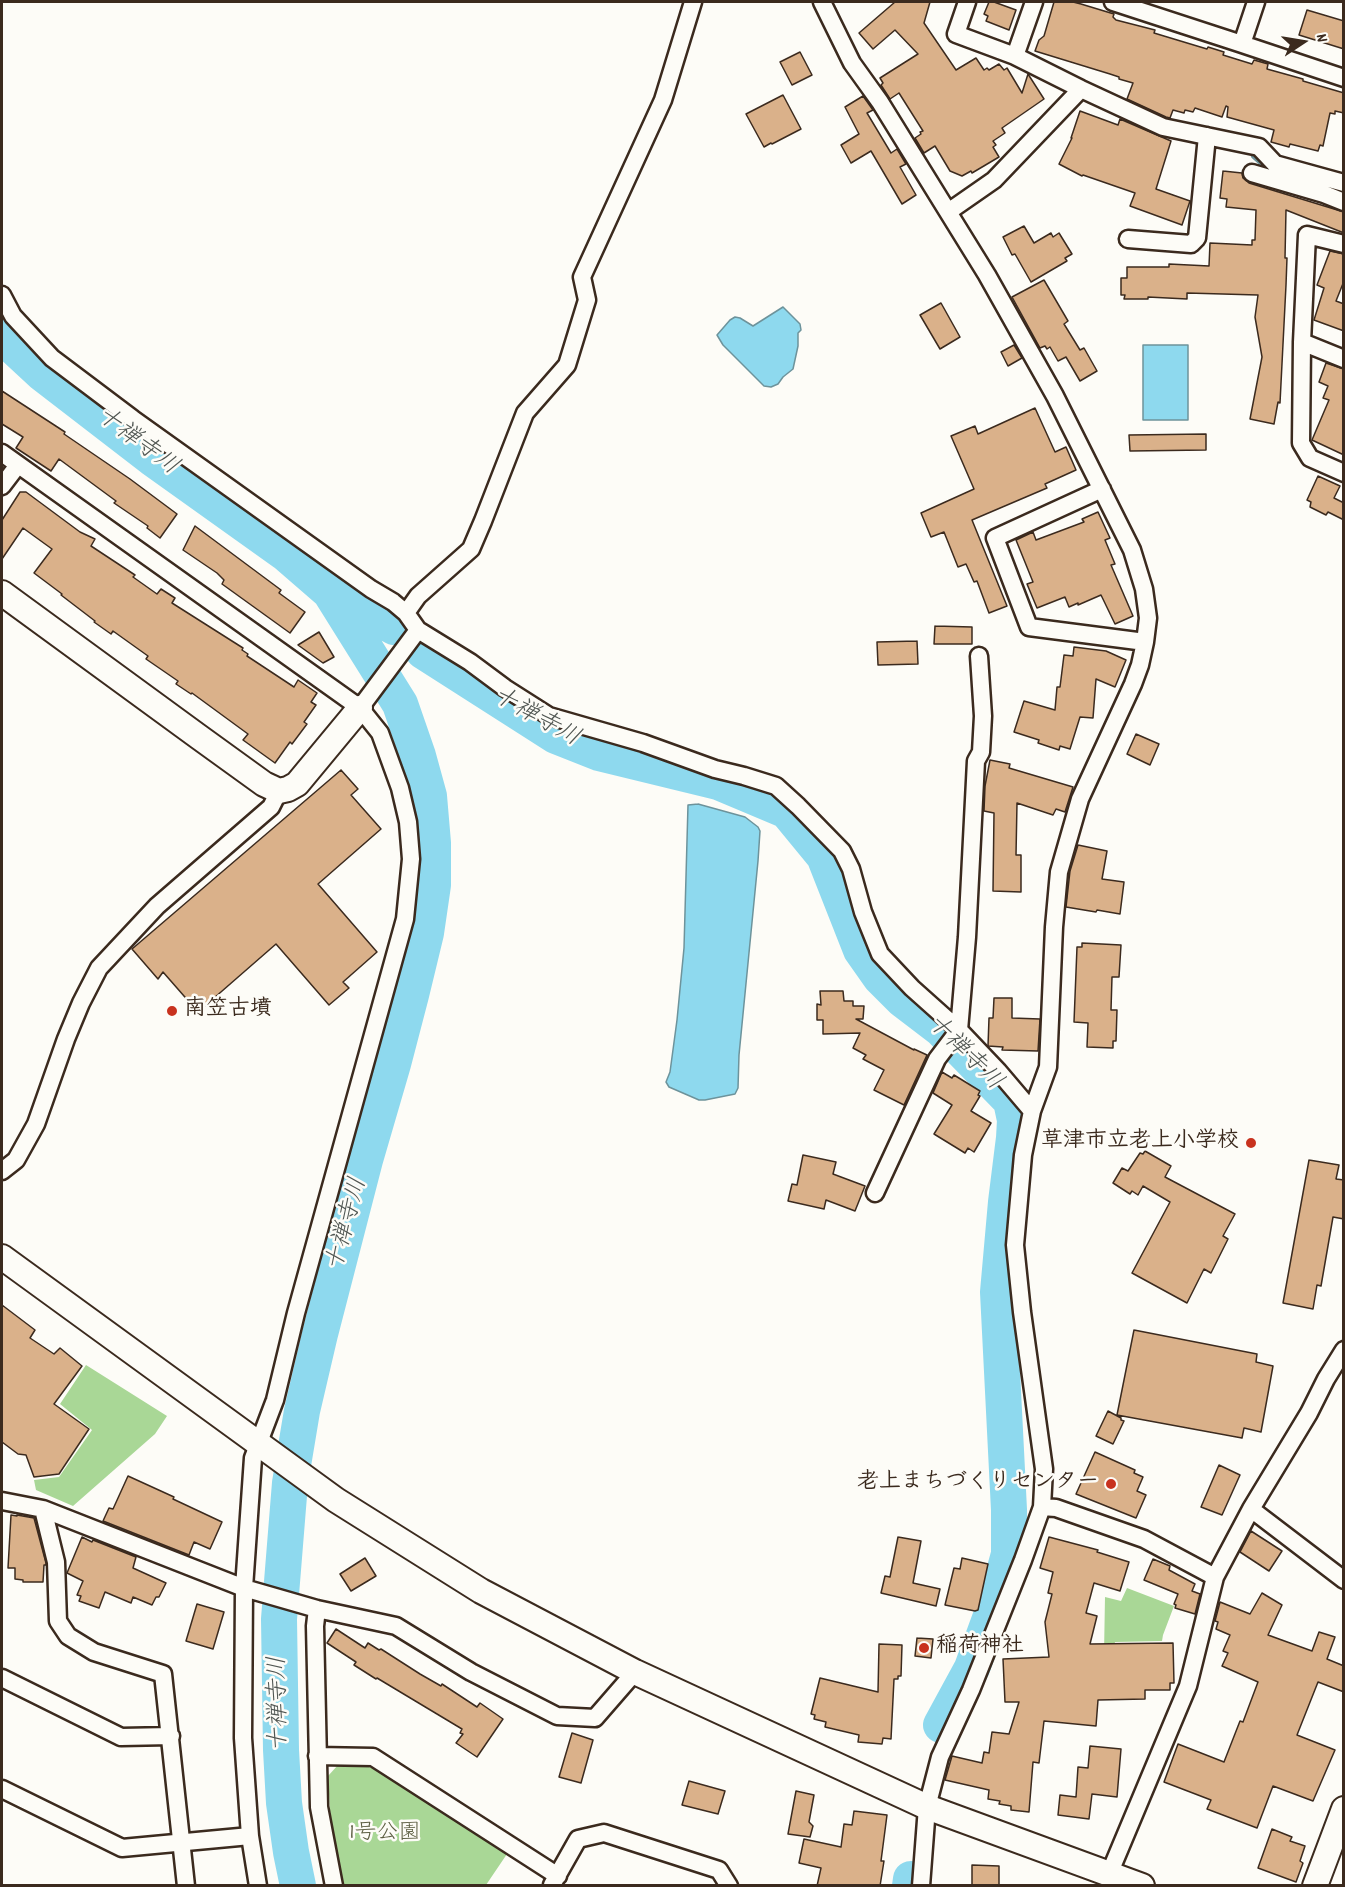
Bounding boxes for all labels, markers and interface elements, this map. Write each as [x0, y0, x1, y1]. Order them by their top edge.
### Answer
north arrow [1273, 12, 1333, 72]
text: N [1309, 32, 1333, 44]
water label: 十禅寺川 [89, 403, 183, 483]
water label: 十禅寺川 [486, 683, 584, 755]
place label: 南笠古墳 [184, 998, 272, 1024]
marker: 南笠古墳 [165, 1004, 179, 1018]
water label: 十禅寺川 [919, 1010, 1007, 1098]
place label: 草津市立老上小学校 [1041, 1130, 1239, 1156]
marker: 草津市立老上小学校 [1244, 1136, 1258, 1150]
water label: 十禅寺川 [323, 1175, 375, 1275]
place label: 老上まちづくりセンター [857, 1471, 1099, 1497]
marker: 老上まちづくりセンター [1104, 1477, 1118, 1491]
place label: 稲荷神社 [936, 1635, 1024, 1661]
marker: 稲荷神社 [917, 1641, 931, 1655]
water label: 十禅寺川 [266, 1656, 296, 1752]
park label: 1号公園 [350, 1822, 420, 1848]

